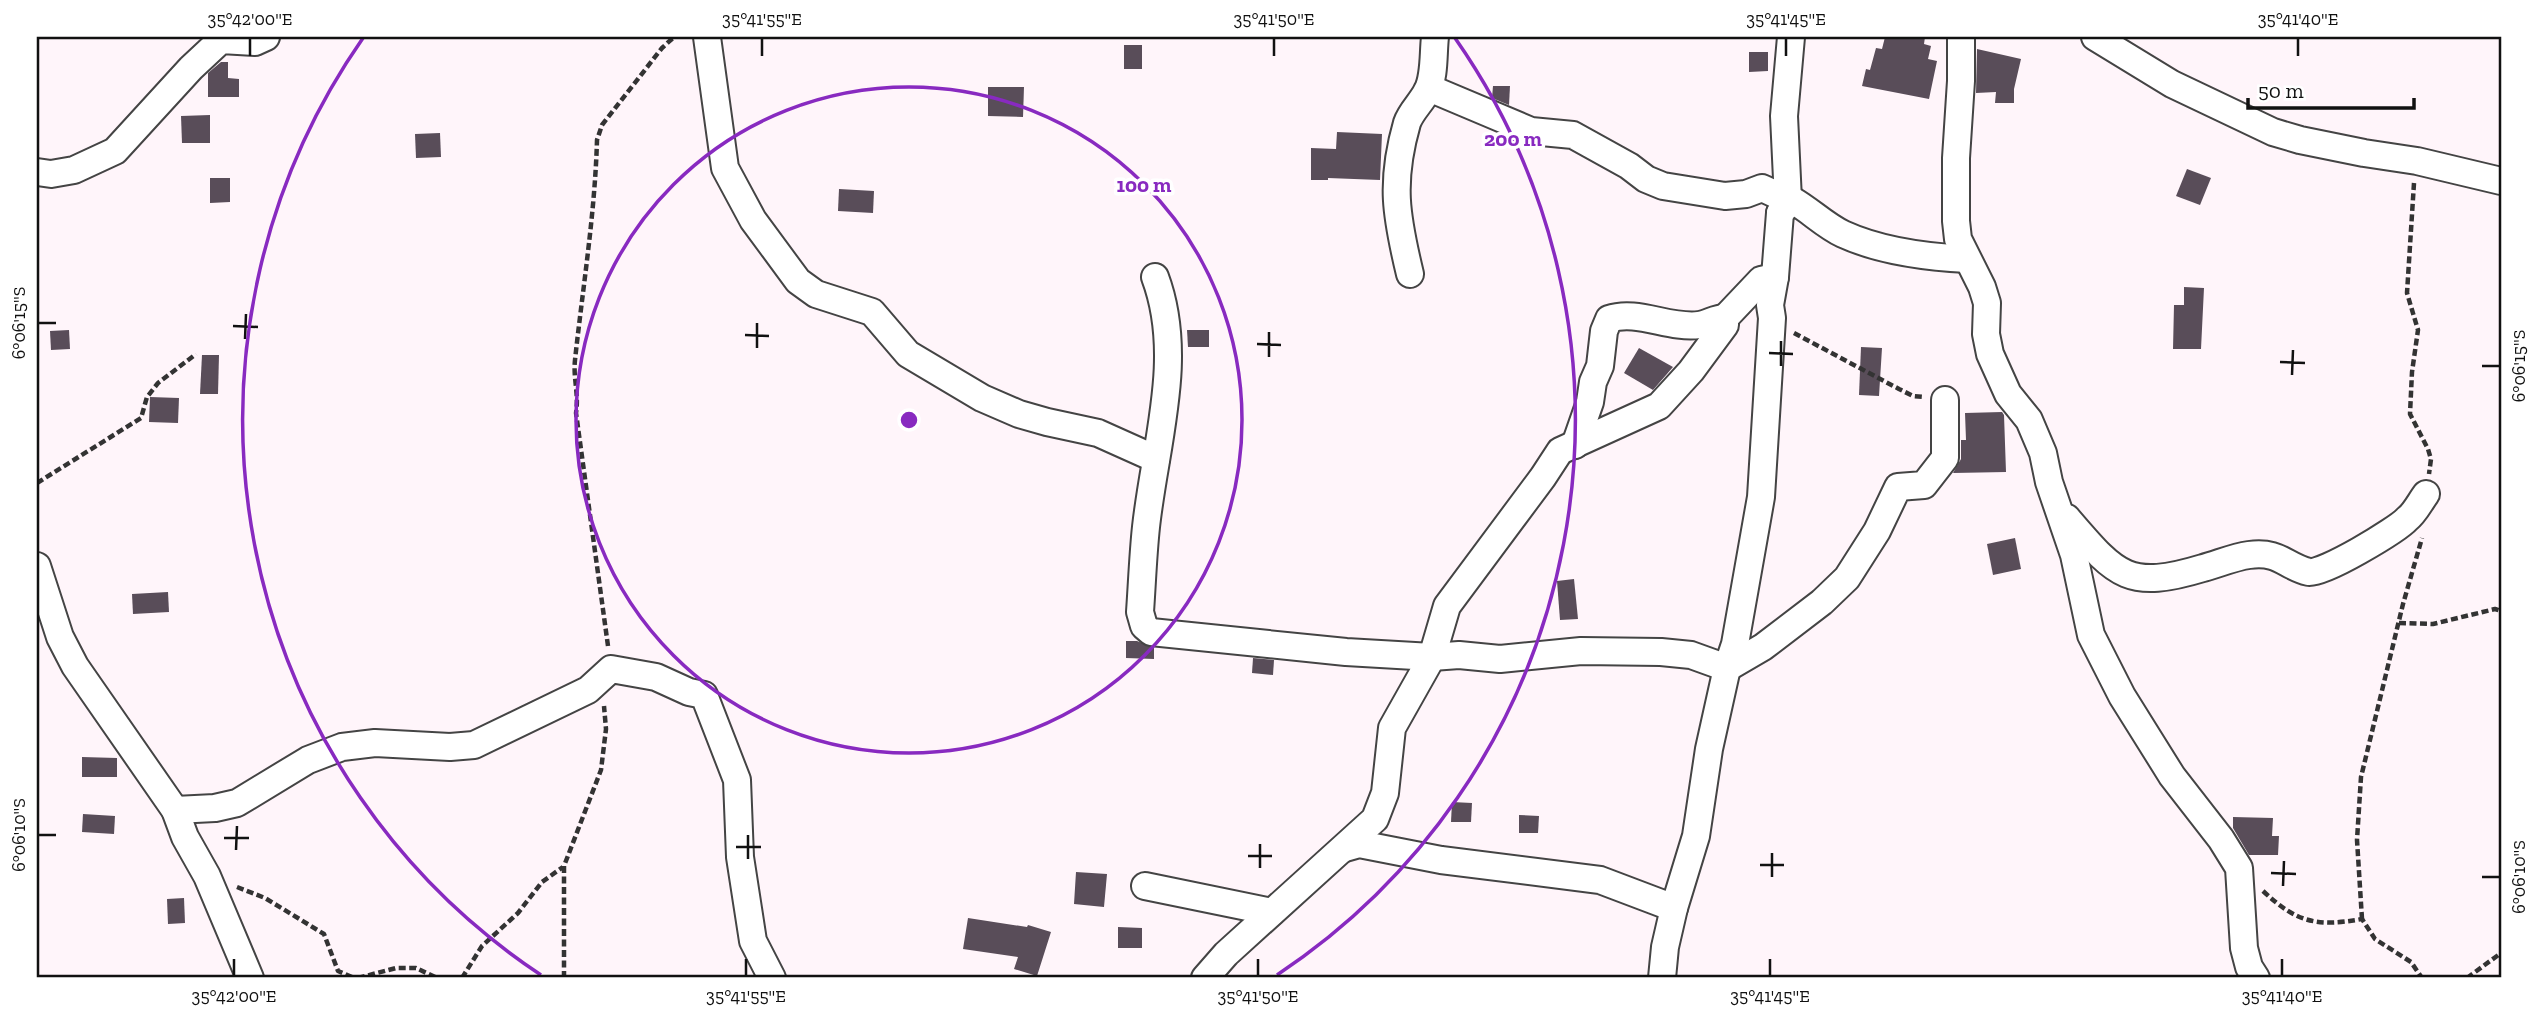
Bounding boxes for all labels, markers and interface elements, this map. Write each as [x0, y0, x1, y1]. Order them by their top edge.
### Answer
text: 35°42'00"E [208, 8, 292, 30]
text: 35°41'55"E [722, 8, 802, 30]
text: 35°41'50"E [1234, 8, 1314, 30]
text: 35°41'45"E [1746, 8, 1826, 30]
text: 35°41'40"E [2258, 8, 2338, 30]
scale bar [2248, 66, 2414, 110]
text: 50 m [2258, 78, 2304, 103]
text: 200 m [1484, 126, 1542, 151]
text: 100 m [1117, 172, 1172, 197]
text: 6°06'15"S [8, 287, 30, 359]
text: 6°06'15"S [2508, 330, 2530, 402]
centre of rings [897, 408, 921, 432]
text: 6°06'10"S [8, 798, 30, 872]
text: 6°06'10"S [2508, 840, 2530, 914]
text: 35°42'00"E [192, 985, 276, 1007]
text: 35°41'55"E [706, 985, 786, 1007]
text: 35°41'50"E [1218, 985, 1298, 1007]
text: 35°41'45"E [1730, 985, 1810, 1007]
text: 35°41'40"E [2242, 985, 2322, 1007]

